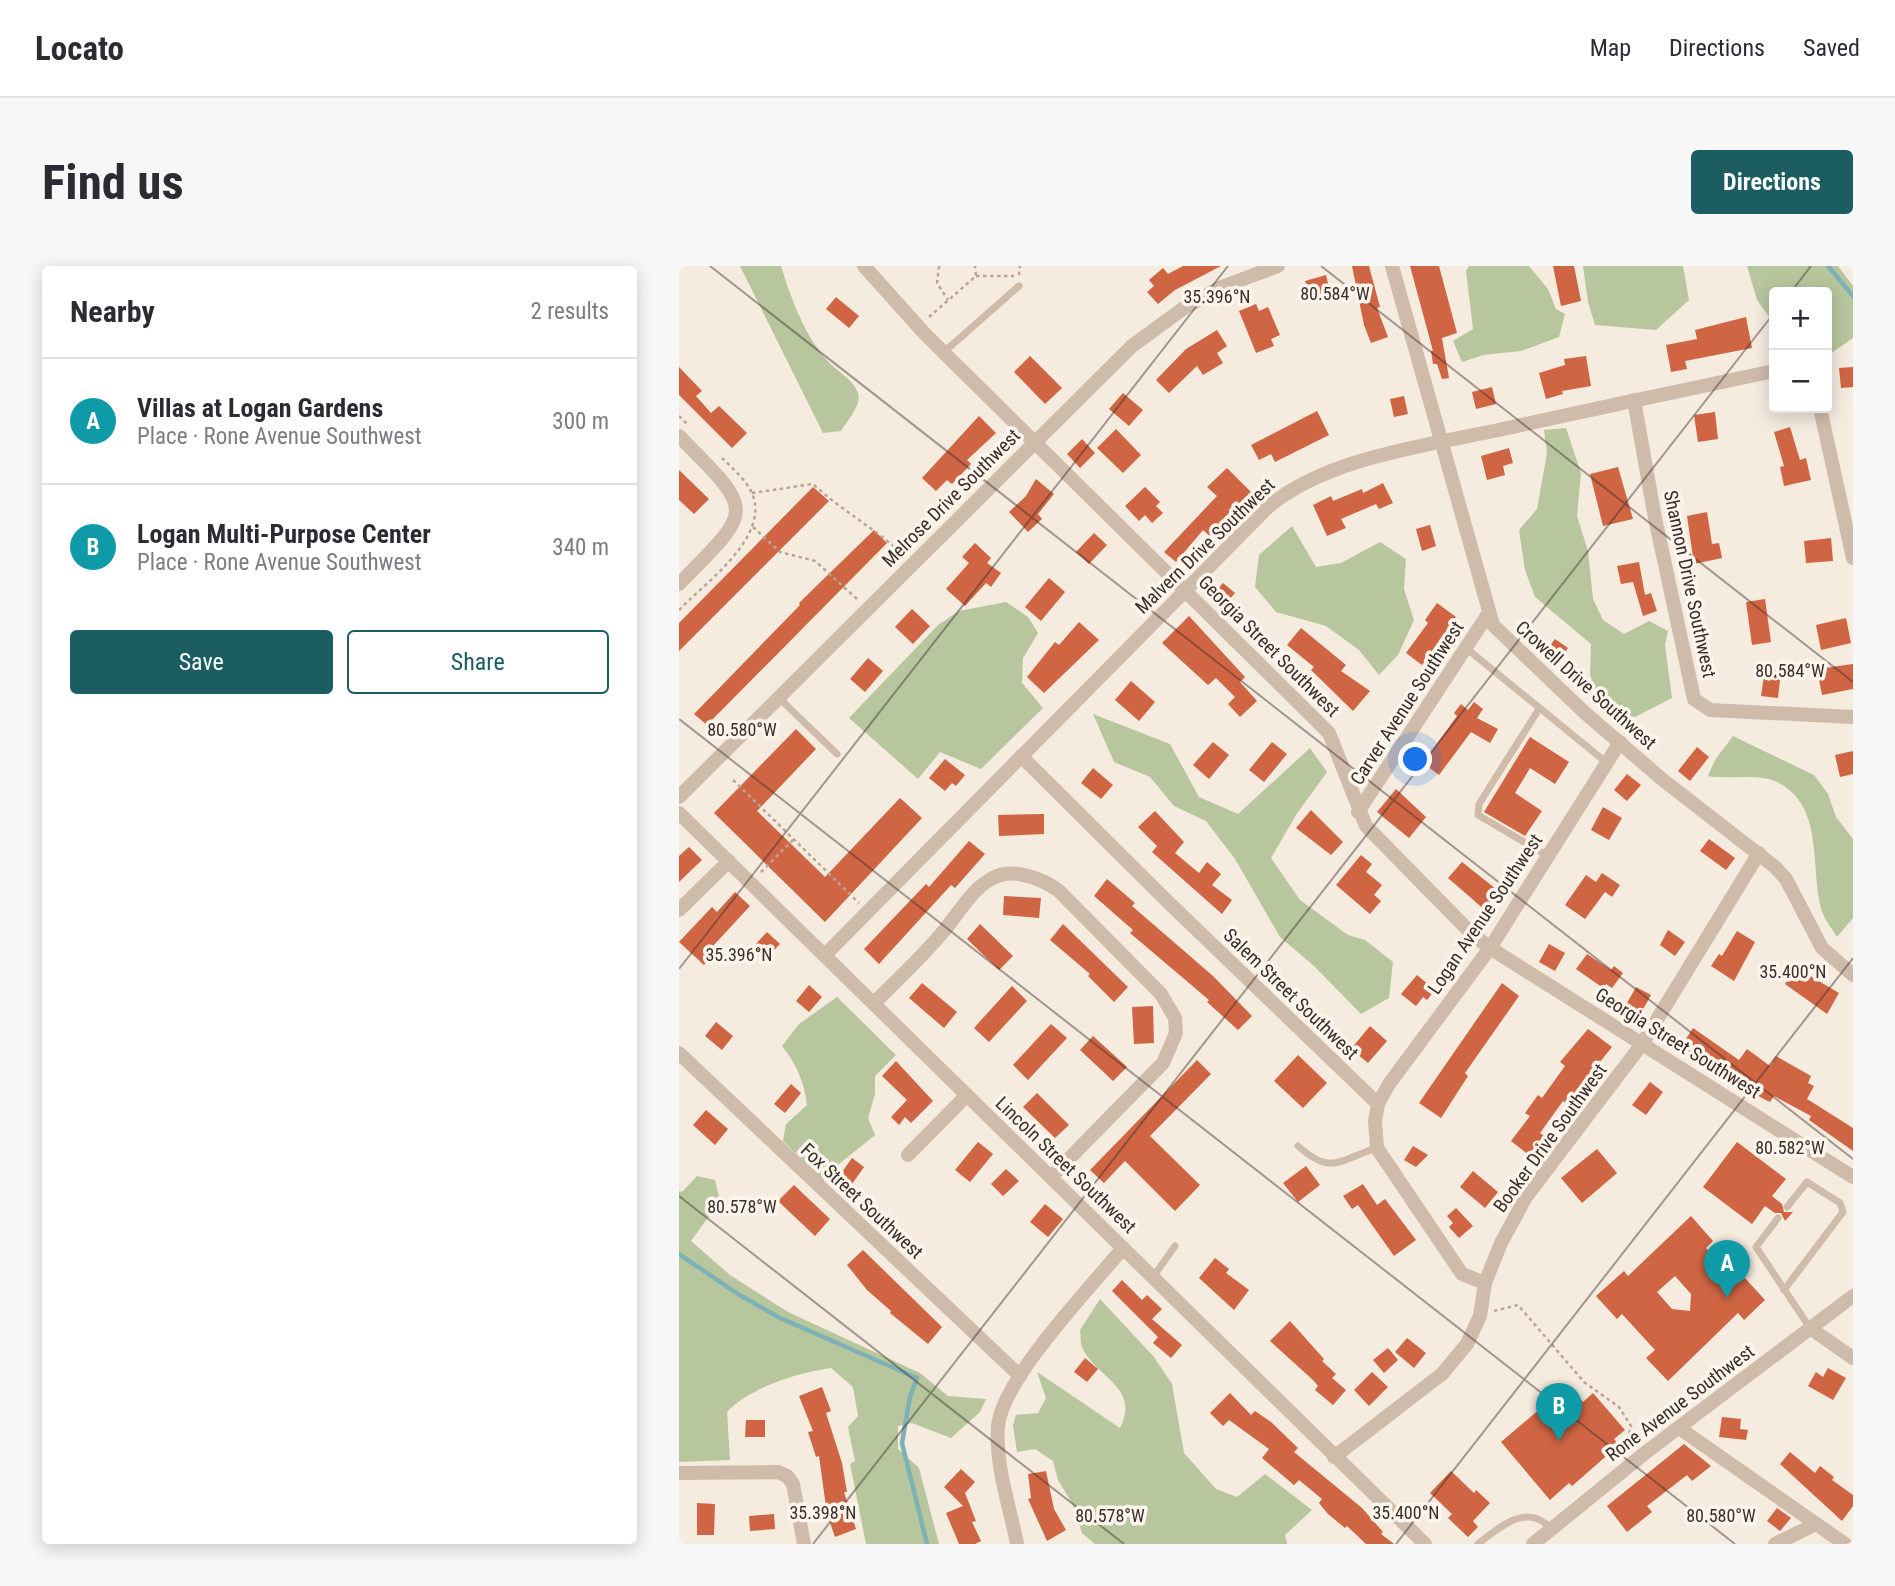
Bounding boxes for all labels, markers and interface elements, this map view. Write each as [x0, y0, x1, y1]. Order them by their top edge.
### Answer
text: Locato [35, 29, 124, 68]
text: Map [1590, 34, 1631, 62]
text: Directions [1669, 34, 1765, 62]
text: Saved [1803, 34, 1860, 62]
button: Directions [1691, 150, 1853, 214]
text: Find us [42, 154, 184, 211]
text: 80.584°W [1300, 283, 1370, 304]
text: 35.396°N [1183, 286, 1251, 307]
map controls [1769, 287, 1832, 413]
button: + [1769, 287, 1832, 350]
text: Nearby [70, 294, 155, 329]
text: 2 results [531, 298, 609, 325]
button: − [1769, 350, 1832, 413]
text: Villas at Logan Gardens [137, 393, 383, 423]
text: A [86, 408, 100, 435]
text: 300 m [552, 408, 609, 435]
text: Place · Rone Avenue Southwest [137, 423, 422, 450]
street label: Melrose Drive Southwest [877, 424, 1025, 572]
street label: Malvern Drive Southwest [1130, 473, 1280, 619]
street label: Shannon Drive Southwest [1659, 488, 1721, 680]
text: Logan Multi-Purpose Center [137, 519, 431, 549]
text: B [87, 534, 99, 561]
text: 340 m [552, 534, 609, 561]
text: Place · Rone Avenue Southwest [137, 549, 422, 576]
street label: Georgia Street Southwest [1194, 571, 1344, 721]
street label: Crowell Drive Southwest [1511, 616, 1661, 754]
street label: Carver Avenue Southwest [1345, 617, 1469, 789]
button: Save [70, 630, 333, 694]
button: Share [347, 630, 609, 694]
text: 80.584°W [1755, 660, 1825, 681]
text: 80.580°W [707, 719, 777, 740]
your location [1398, 742, 1432, 776]
street label: Logan Avenue Southwest [1423, 829, 1547, 999]
street label: Salem Street Southwest [1219, 924, 1363, 1064]
text: 35.396°N [705, 944, 773, 965]
text: 35.400°N [1759, 961, 1827, 982]
street label: Georgia Street Southwest [1591, 983, 1765, 1103]
street label: Booker Drive Southwest [1488, 1059, 1612, 1217]
street label: Lincoln Street Southwest [991, 1092, 1141, 1238]
text: 80.582°W [1755, 1137, 1825, 1158]
street label: Fox Street Southwest [796, 1138, 928, 1264]
text: 80.578°W [707, 1196, 777, 1217]
pin: A [1704, 1240, 1750, 1298]
street label: Rone Avenue Southwest [1601, 1340, 1759, 1466]
pin: B [1536, 1383, 1582, 1441]
text: 35.398°N [789, 1502, 857, 1523]
text: 35.400°N [1372, 1502, 1440, 1523]
text: 80.578°W [1075, 1505, 1145, 1526]
text: 80.580°W [1686, 1505, 1756, 1526]

